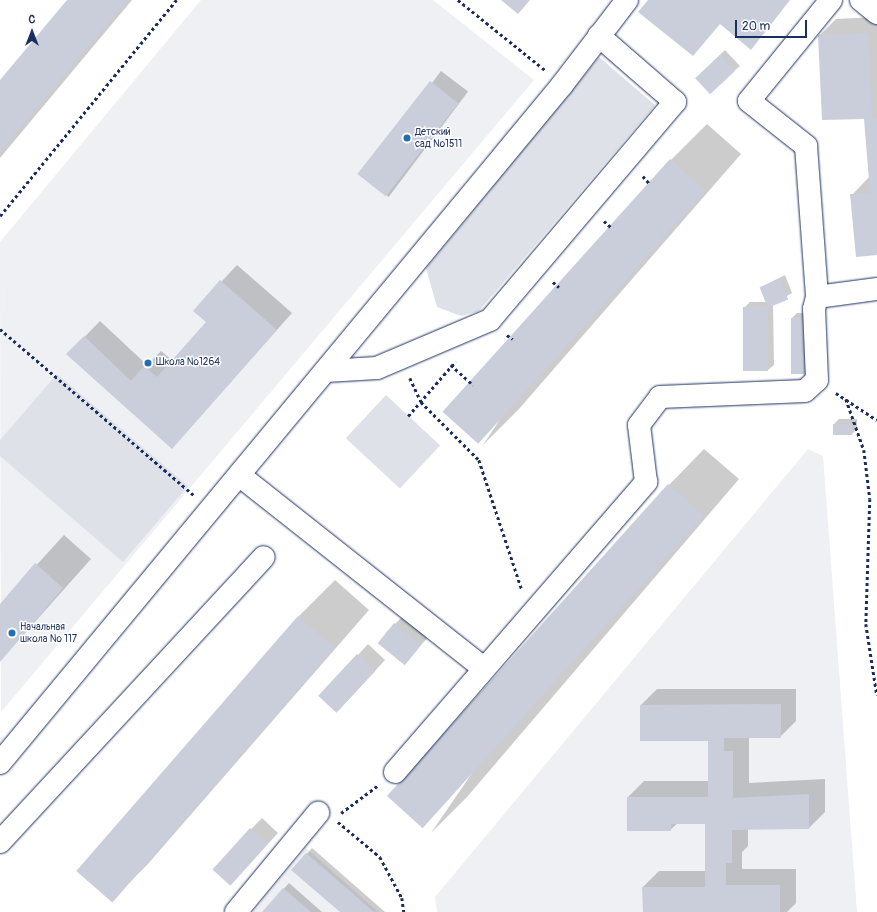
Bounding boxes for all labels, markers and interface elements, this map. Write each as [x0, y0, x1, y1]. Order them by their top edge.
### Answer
north arrow [12, 12, 52, 52]
scale bar [737, 12, 809, 38]
text: С [29, 13, 35, 26]
text: 20 m [742, 19, 770, 34]
place label: Детский сад №1511 [415, 126, 462, 150]
marker: Детский сад №1511 [402, 133, 412, 143]
place label: Школа №1264 [156, 357, 220, 369]
marker: Школа №1264 [143, 358, 153, 368]
place label: Начальная школа № 117 [20, 621, 77, 644]
marker: Начальная школа № 117 [7, 628, 17, 638]

